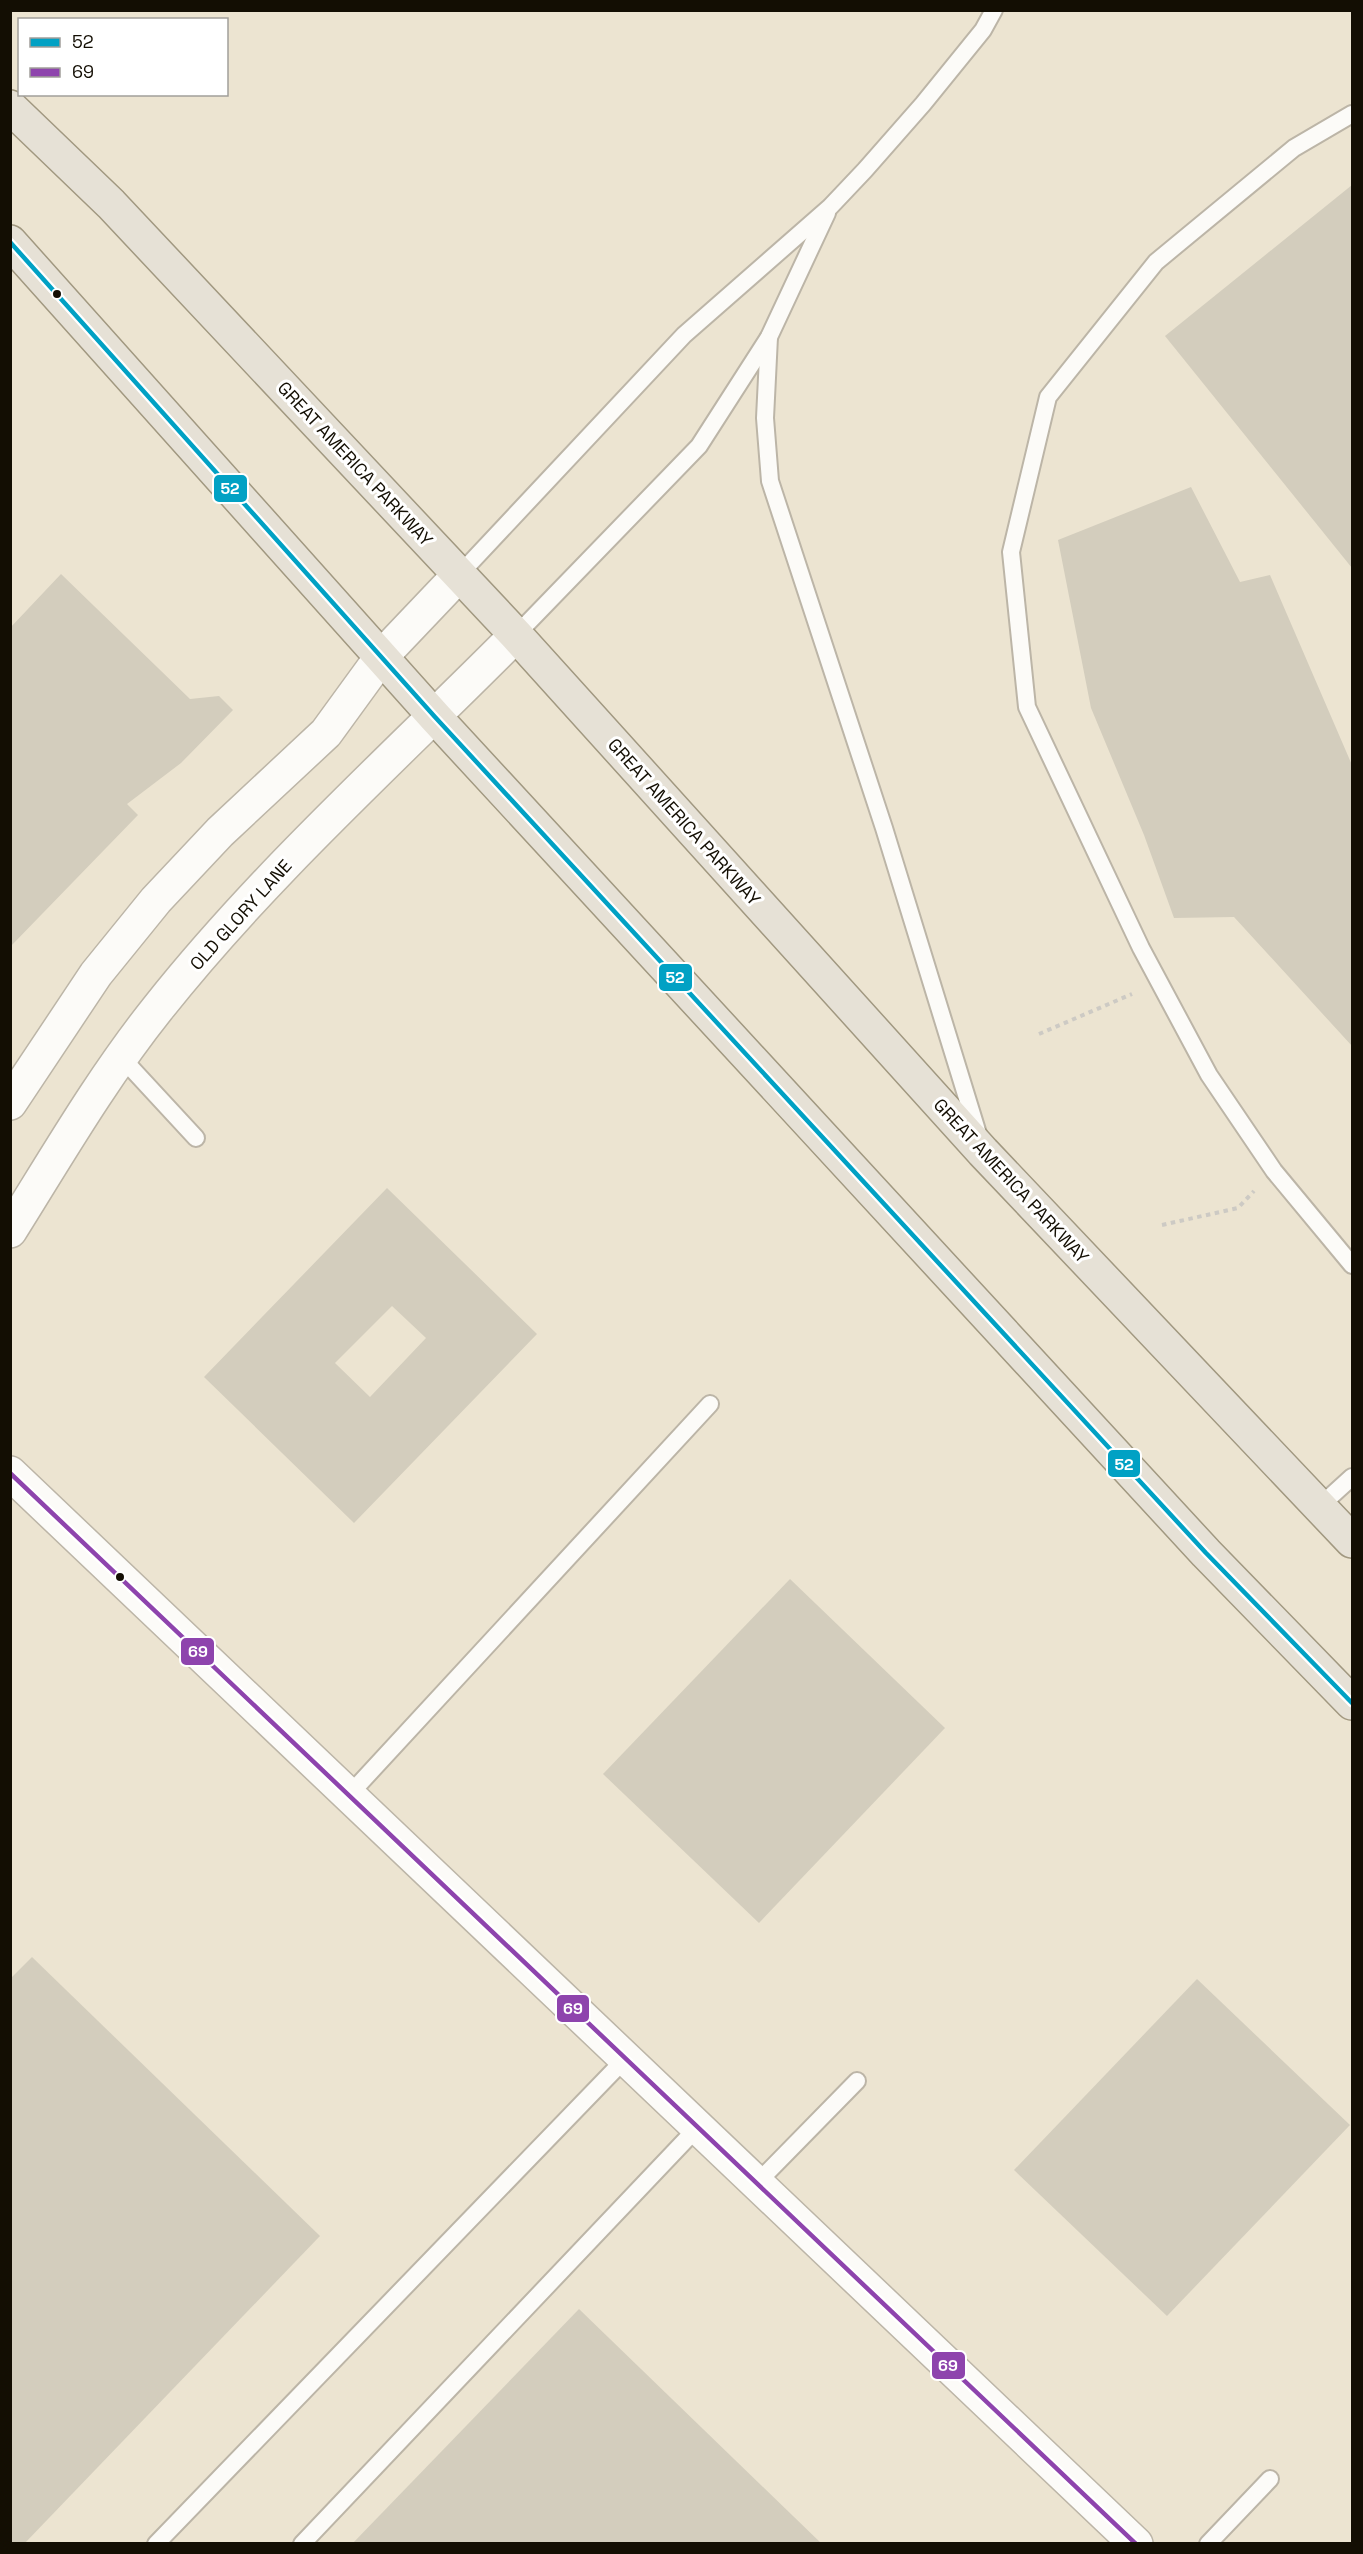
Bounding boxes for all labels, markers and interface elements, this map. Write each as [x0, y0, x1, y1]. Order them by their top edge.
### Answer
legend [18, 18, 228, 96]
text: 52 [72, 30, 94, 53]
text: 69 [72, 60, 94, 83]
unlabelled marker [51, 288, 63, 300]
street label: GREAT AMERICA PARKWAY [273, 376, 438, 551]
line badge: 52 [213, 474, 248, 503]
text: 52 [221, 478, 239, 499]
street label: GREAT AMERICA PARKWAY [603, 733, 766, 910]
street label: OLD GLORY LANE [185, 854, 297, 975]
line badge: 52 [658, 963, 693, 992]
text: 52 [666, 967, 684, 988]
street label: GREAT AMERICA PARKWAY [929, 1093, 1094, 1268]
line badge: 52 [1107, 1449, 1141, 1478]
text: 52 [1115, 1454, 1133, 1475]
unlabelled marker [114, 1571, 126, 1583]
line badge: 69 [180, 1637, 215, 1666]
text: 69 [188, 1641, 208, 1662]
line badge: 69 [556, 1994, 590, 2023]
text: 69 [563, 1998, 583, 2019]
line badge: 69 [931, 2351, 966, 2380]
text: 69 [938, 2355, 958, 2376]

